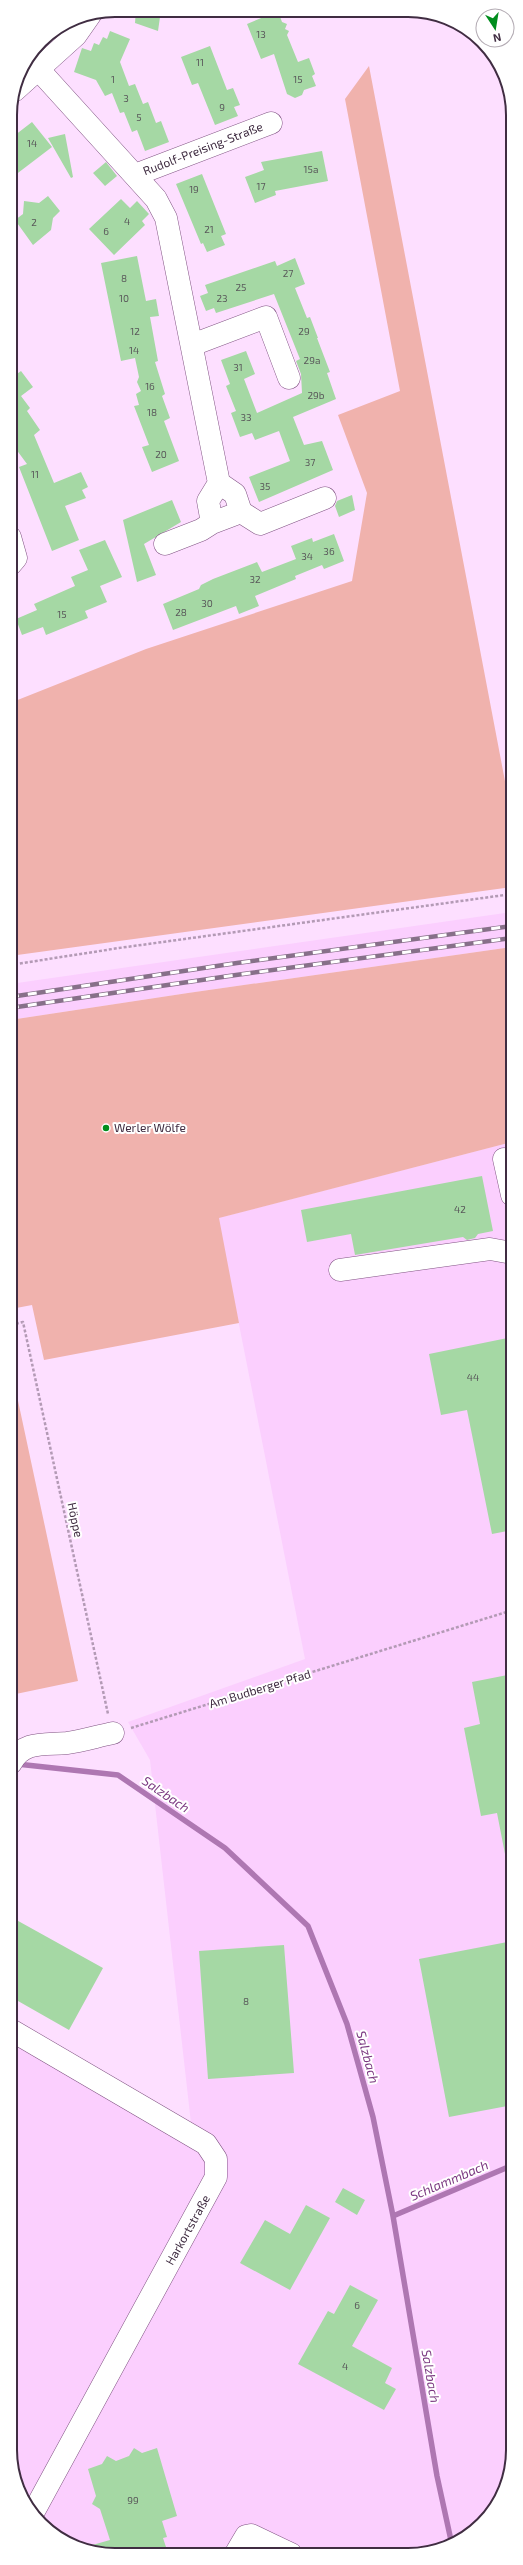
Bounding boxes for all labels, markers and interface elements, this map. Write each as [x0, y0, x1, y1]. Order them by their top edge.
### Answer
north arrow [475, 8, 515, 48]
house number: 13 [256, 28, 266, 40]
text: N [492, 31, 502, 45]
house number: 11 [196, 56, 204, 68]
house number: 1 [111, 73, 115, 85]
house number: 15 [293, 73, 303, 85]
house number: 3 [123, 92, 129, 104]
house number: 9 [219, 101, 225, 113]
house number: 5 [136, 111, 142, 123]
street label: Rudolf-Preising-Straße [141, 119, 265, 177]
house number: 14 [27, 137, 37, 149]
house number: 15a [304, 163, 318, 175]
house number: 17 [256, 180, 266, 192]
house number: 19 [189, 183, 199, 195]
house number: 4 [124, 215, 130, 227]
house number: 2 [31, 216, 37, 228]
house number: 21 [204, 223, 214, 235]
house number: 6 [103, 225, 109, 237]
house number: 27 [283, 267, 293, 279]
house number: 8 [121, 272, 127, 284]
house number: 25 [236, 281, 246, 293]
house number: 10 [119, 292, 129, 304]
house number: 23 [216, 292, 228, 304]
house number: 12 [130, 325, 140, 337]
house number: 29 [298, 325, 310, 337]
house number: 14 [129, 344, 139, 356]
house number: 29a [304, 354, 320, 366]
house number: 31 [233, 361, 243, 373]
house number: 16 [145, 380, 155, 392]
house number: 29b [307, 389, 325, 401]
house number: 18 [147, 406, 157, 418]
house number: 33 [240, 411, 252, 423]
house number: 20 [155, 448, 167, 460]
house number: 37 [305, 456, 315, 468]
house number: 11 [31, 468, 39, 480]
house number: 35 [260, 480, 270, 492]
house number: 36 [323, 545, 335, 557]
house number: 34 [301, 550, 313, 562]
house number: 32 [249, 573, 261, 585]
house number: 30 [201, 597, 213, 609]
house number: 28 [175, 606, 187, 618]
house number: 15 [57, 608, 67, 620]
place label: Werler Wölfe [114, 1120, 186, 1134]
marker: Werler Wölfe [101, 1123, 111, 1133]
house number: 42 [454, 1203, 466, 1215]
house number: 44 [467, 1371, 479, 1383]
street label: Höppe [65, 1501, 86, 1538]
street label: Am Budberger Pfad [207, 1666, 312, 1710]
water label: Salzbach [139, 1772, 193, 1816]
house number: 8 [243, 1995, 249, 2007]
water label: Salzbach [353, 2029, 383, 2085]
water label: Schlammbach [407, 2156, 491, 2204]
street label: Harkortstraße [162, 2192, 212, 2267]
house number: 6 [354, 2299, 360, 2311]
water label: Salzbach [418, 2348, 444, 2404]
house number: 4 [342, 2360, 348, 2372]
house number: 99 [127, 2494, 139, 2506]

